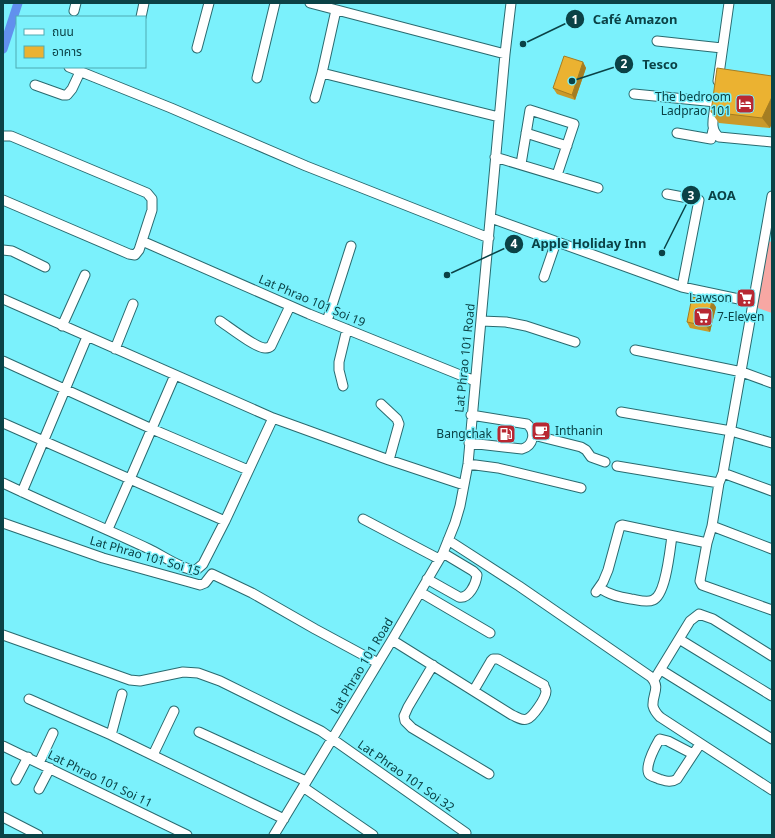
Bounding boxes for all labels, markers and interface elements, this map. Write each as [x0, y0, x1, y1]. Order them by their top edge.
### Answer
callout: Café Amazon [565, 7, 685, 32]
text: Café Amazon [593, 10, 677, 28]
text: 1 [572, 11, 578, 28]
legend [16, 16, 146, 68]
text: ถนน [52, 23, 74, 40]
text: อาคาร [52, 43, 82, 60]
callout: Tesco [614, 52, 686, 77]
text: 2 [621, 55, 628, 72]
text: Tesco [642, 55, 678, 73]
place label: The bedroom Ladprao 101 [655, 88, 731, 119]
hotel icon: The bedroom Ladprao 101 [734, 93, 756, 115]
callout: AOA [681, 183, 744, 208]
text: AOA [708, 186, 736, 204]
text: 3 [688, 187, 695, 204]
callout: Apple Holiday Inn [504, 231, 655, 256]
text: Apple Holiday Inn [531, 234, 647, 252]
text: 4 [511, 235, 518, 252]
street label: Lat Phrao 101 Soi 19 [256, 270, 368, 331]
supermarket icon: Lawson [735, 287, 757, 309]
place label: Lawson [689, 289, 732, 306]
street label: Lat Phrao 101 Road [450, 303, 479, 413]
supermarket icon: 7-Eleven [692, 306, 714, 328]
place label: 7-Eleven [717, 308, 764, 325]
cafe icon: Inthanin [530, 420, 552, 442]
place label: Inthanin [555, 422, 603, 439]
fuel station icon: Bangchak [495, 423, 517, 445]
place label: Bangchak [436, 425, 493, 442]
street label: Lat Phrao 101 Soi 15 [88, 532, 203, 580]
street label: Lat Phrao 101 Road [326, 614, 397, 717]
street label: Lat Phrao 101 Soi 32 [355, 736, 458, 815]
street label: Lat Phrao 101 Soi 11 [45, 746, 155, 811]

